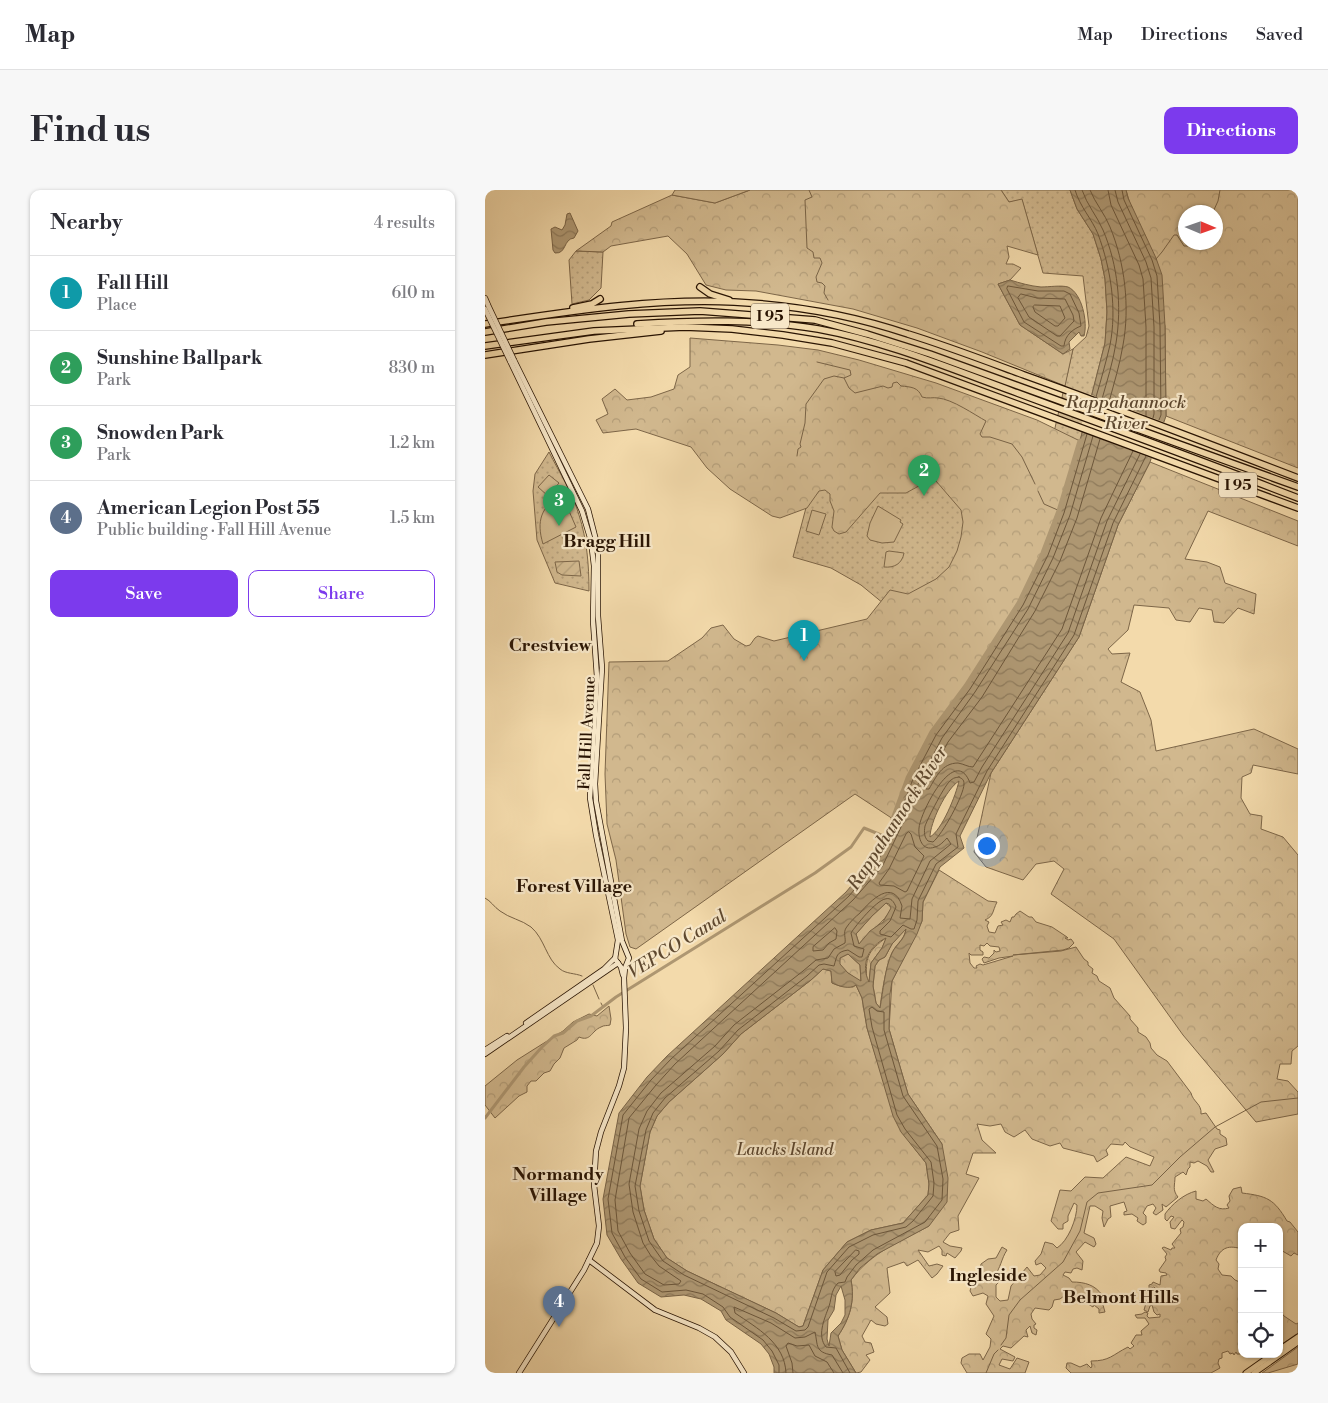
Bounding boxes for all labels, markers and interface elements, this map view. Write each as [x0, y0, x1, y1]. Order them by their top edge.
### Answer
text: Map [25, 20, 75, 50]
text: Map [1077, 23, 1113, 46]
text: Directions [1141, 23, 1228, 46]
text: Saved [1256, 23, 1303, 46]
button: Directions [1164, 107, 1298, 154]
text: Find us [30, 109, 150, 152]
north arrow [1178, 205, 1223, 250]
text: Nearby [50, 210, 123, 236]
text: 4 results [374, 213, 435, 233]
text: Fall Hill [97, 271, 169, 295]
text: 1 [62, 283, 70, 303]
text: 610 m [391, 283, 435, 303]
text: Place [97, 295, 137, 315]
road number: I 95 [751, 304, 789, 328]
text: Sunshine Ballpark [97, 346, 262, 370]
text: 2 [61, 358, 71, 378]
text: 830 m [388, 358, 435, 378]
text: Park [97, 370, 130, 390]
water label: Rappahannock River [1065, 391, 1186, 435]
text: Snowden Park [97, 421, 224, 445]
text: 3 [61, 433, 71, 453]
text: 1.2 km [389, 433, 435, 453]
text: Park [97, 445, 130, 465]
pin: 2 [908, 455, 940, 496]
road number: I 95 [1219, 472, 1257, 498]
pin: 3 [543, 485, 575, 526]
text: American Legion Post 55 [97, 496, 320, 520]
text: 4 [61, 508, 71, 528]
text: 1.5 km [390, 508, 435, 528]
text: Public building · Fall Hill Avenue [97, 520, 331, 540]
district label: Bragg Hill [563, 530, 651, 553]
button: Save [50, 570, 238, 617]
button: Share [248, 570, 435, 617]
pin: 1 [788, 620, 820, 661]
district label: Crestview [509, 634, 592, 657]
street label: Fall Hill Avenue [574, 676, 600, 790]
water label: Rappahannock River [842, 741, 953, 896]
your location [974, 833, 1000, 859]
district label: Forest Village [516, 875, 632, 898]
water label: VEPCO Canal [624, 905, 731, 984]
park label: Laucks Island [736, 1140, 834, 1160]
district label: Normandy Village [512, 1163, 605, 1207]
map controls [1238, 1223, 1283, 1358]
button: + [1238, 1223, 1283, 1268]
district label: Ingleside [949, 1264, 1027, 1287]
button: − [1238, 1268, 1283, 1313]
pin: 4 [543, 1286, 575, 1327]
district label: Belmont Hills [1063, 1286, 1180, 1309]
button: locate [1238, 1313, 1283, 1358]

